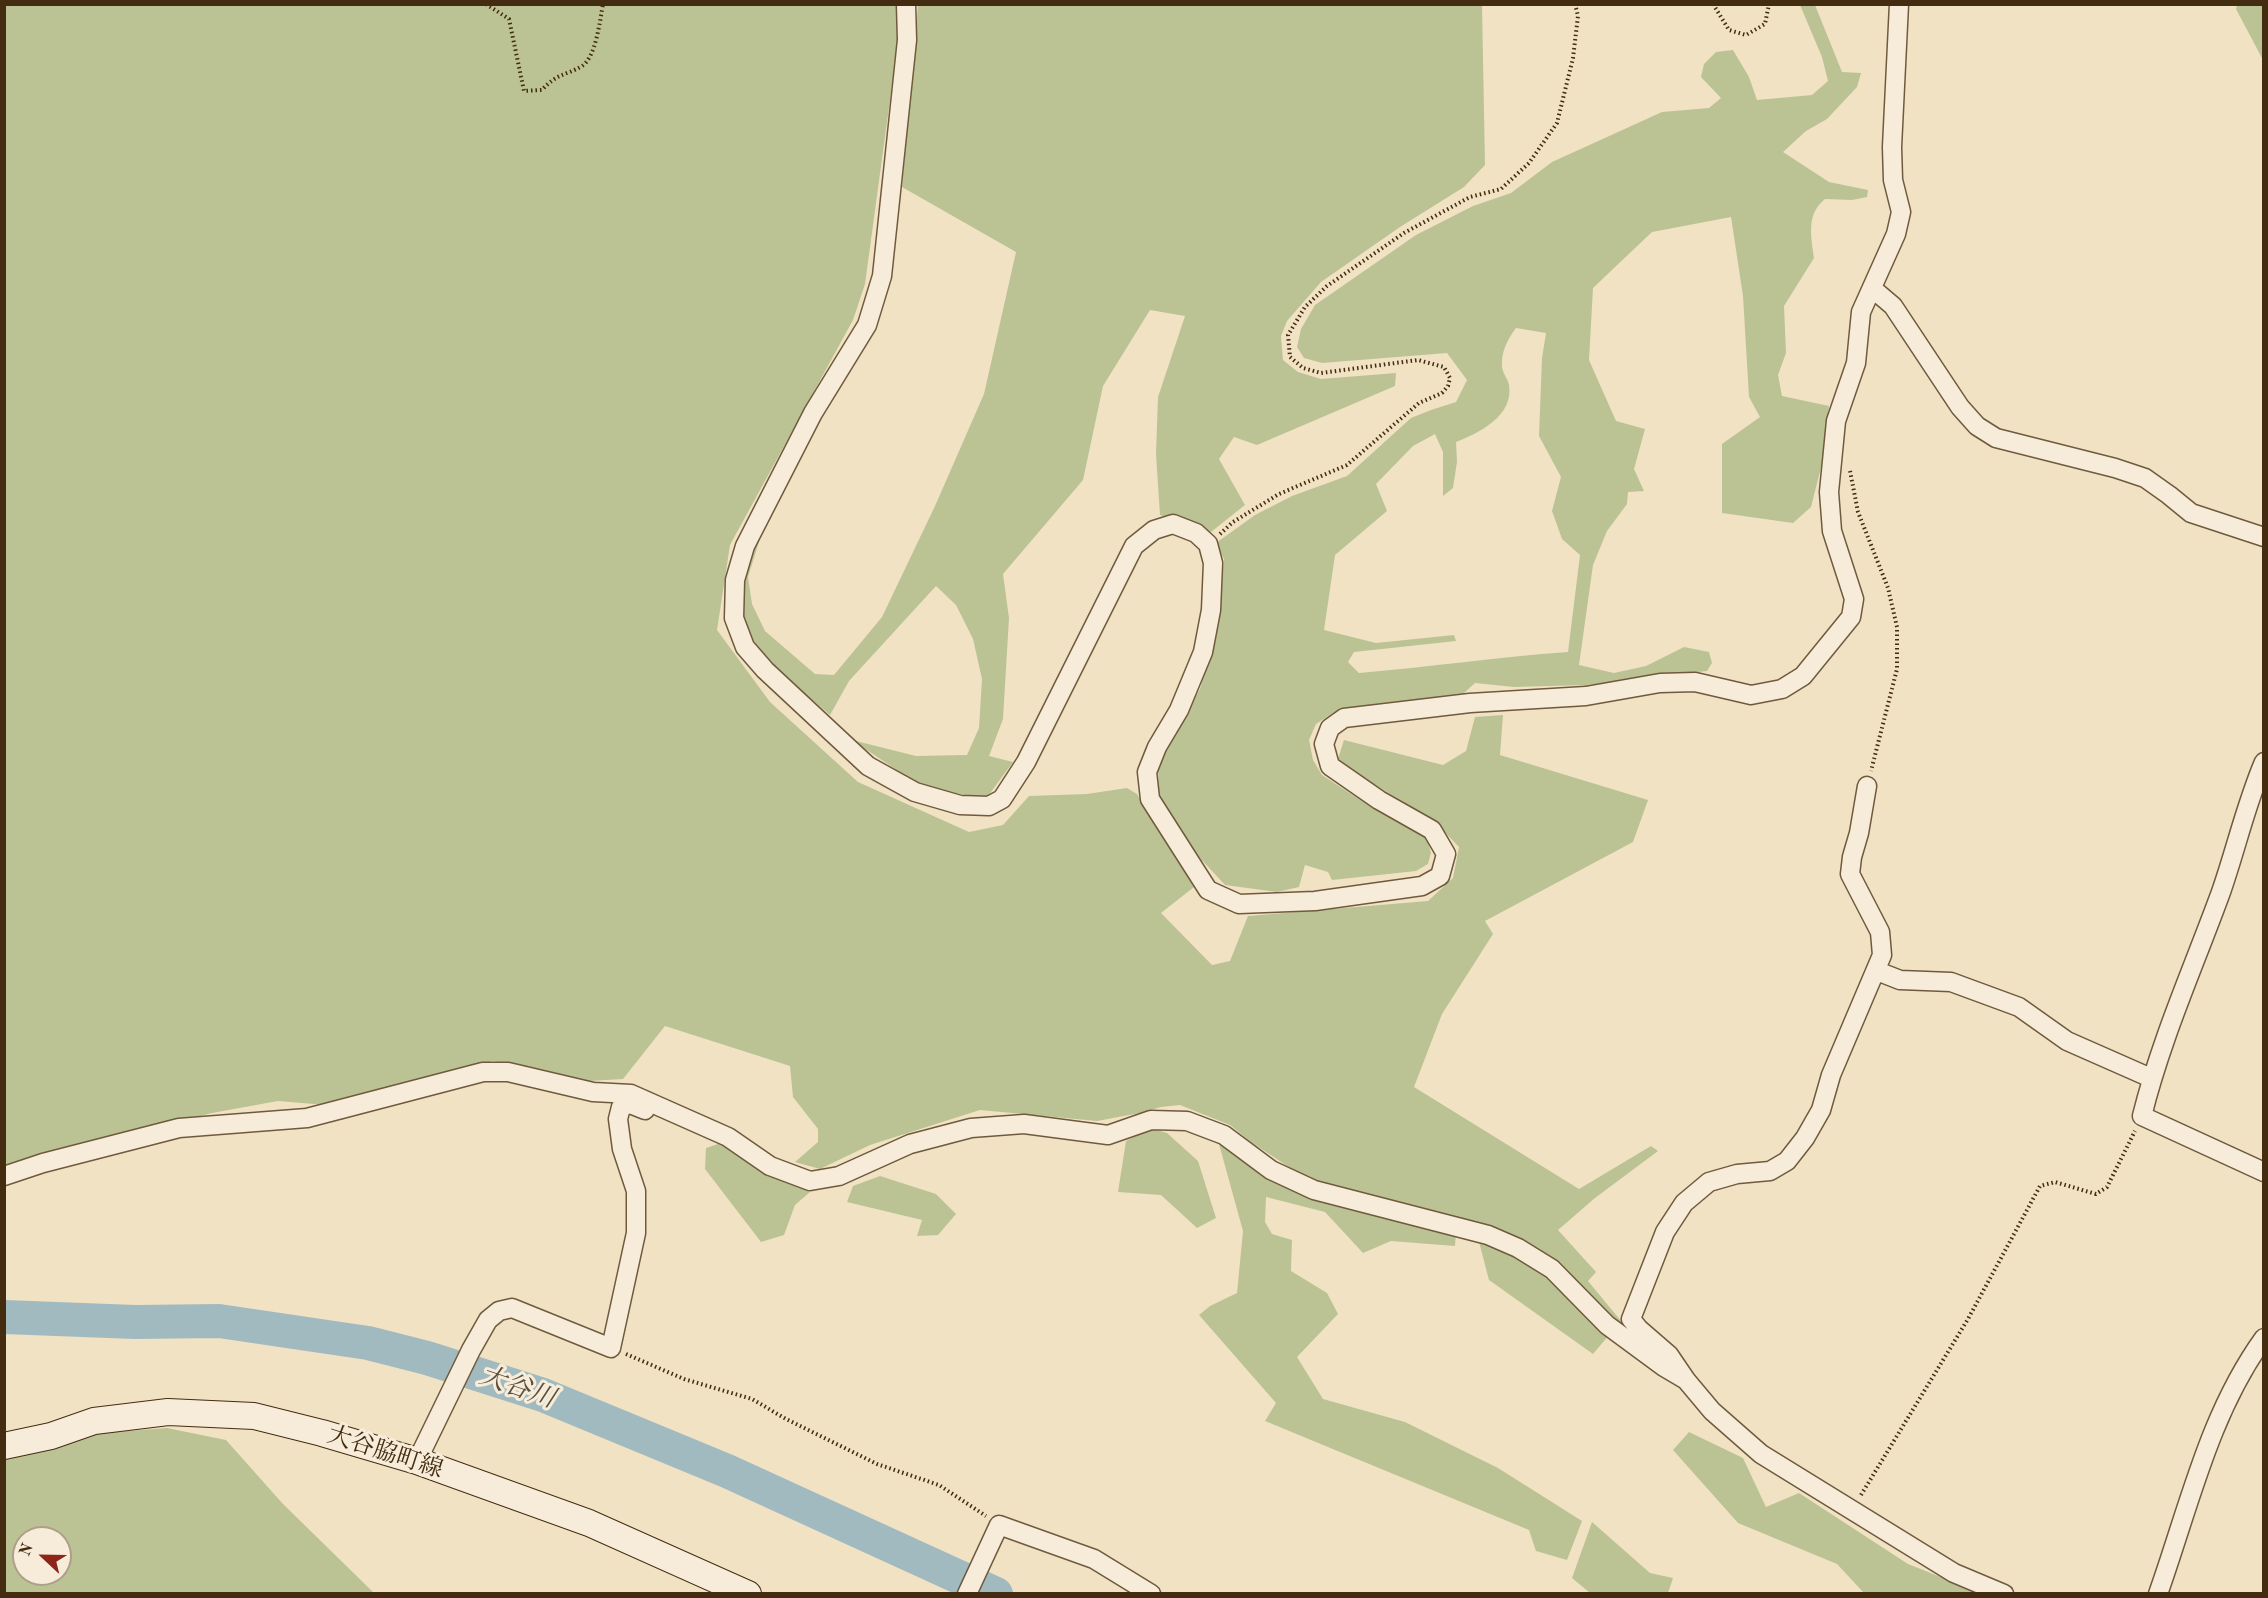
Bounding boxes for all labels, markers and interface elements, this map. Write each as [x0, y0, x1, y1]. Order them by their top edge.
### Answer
water label: 大谷川 [475, 1361, 559, 1415]
street label: 大谷脇町線 [323, 1421, 447, 1485]
north arrow [12, 1526, 72, 1586]
text: N [17, 1541, 37, 1559]

